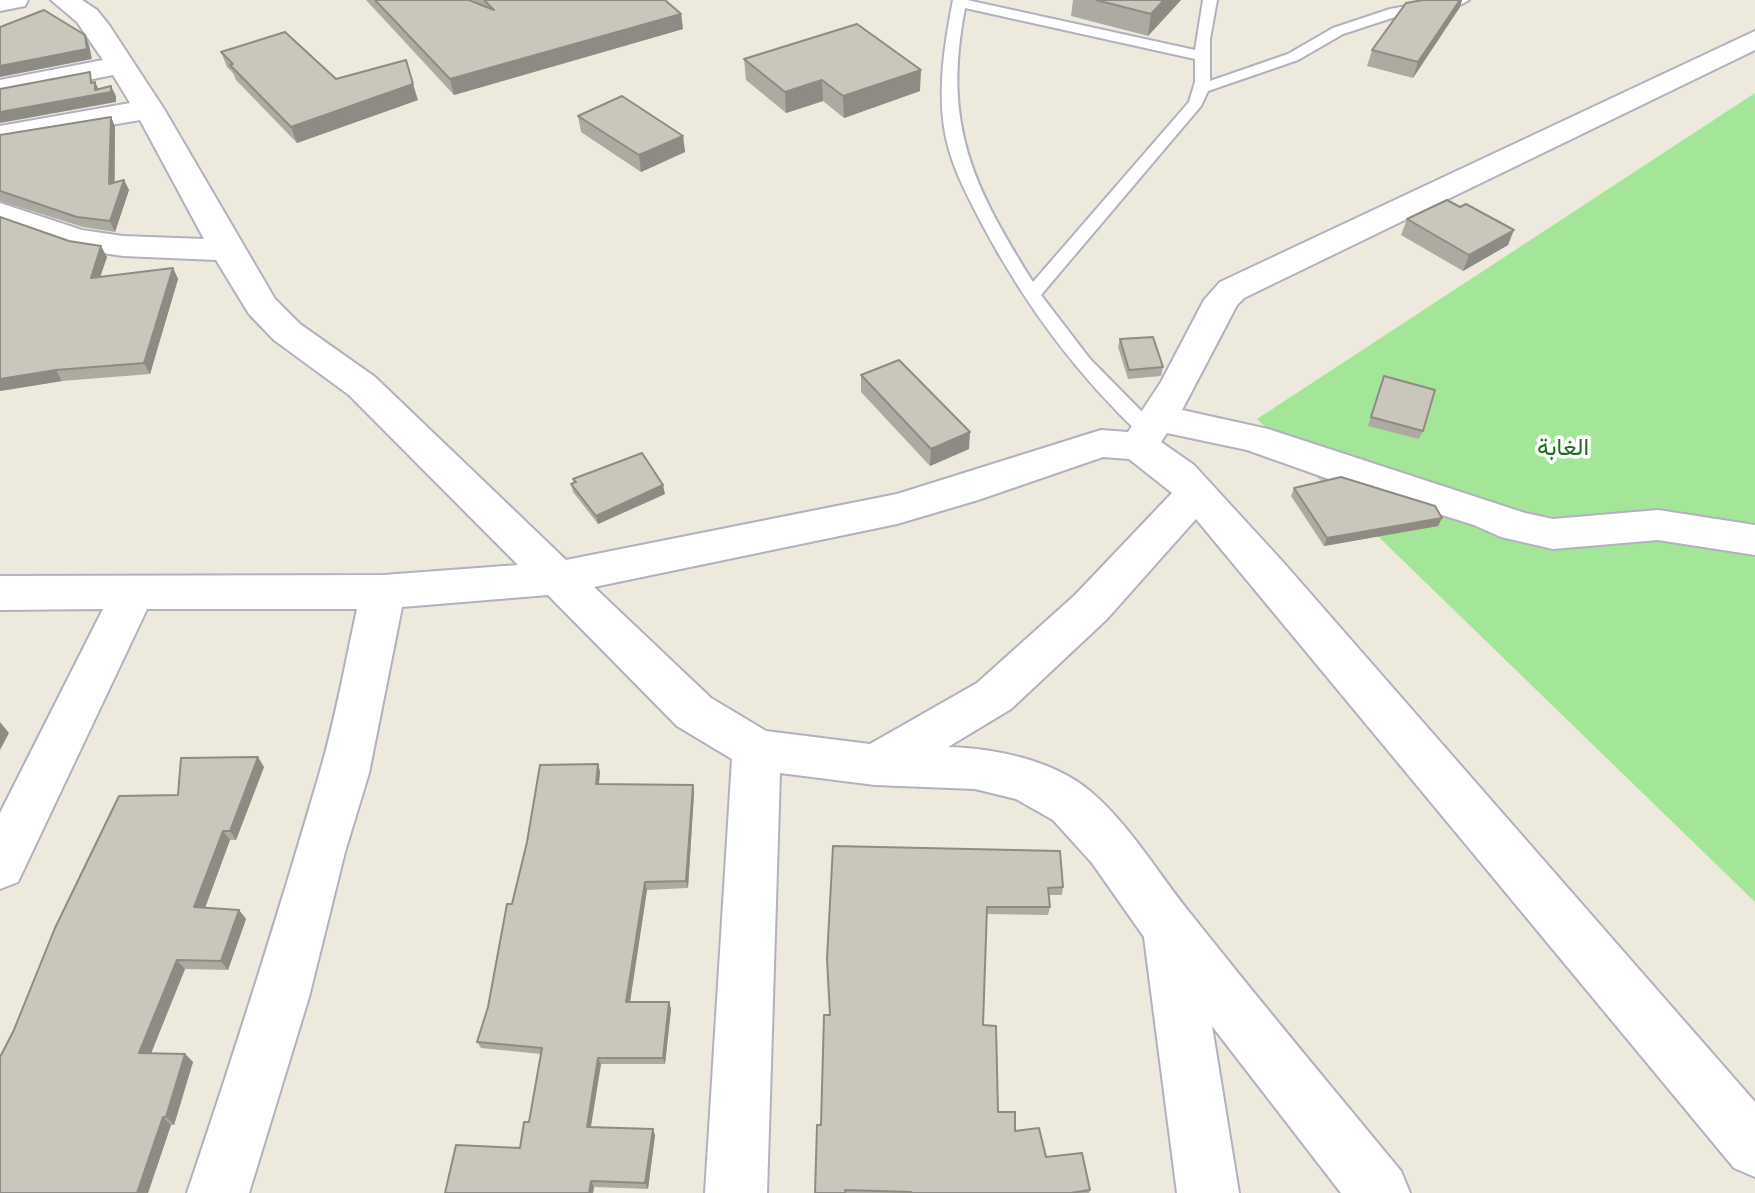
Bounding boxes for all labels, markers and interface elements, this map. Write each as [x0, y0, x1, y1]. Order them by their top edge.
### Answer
park label: الغابة [1537, 434, 1589, 462]

